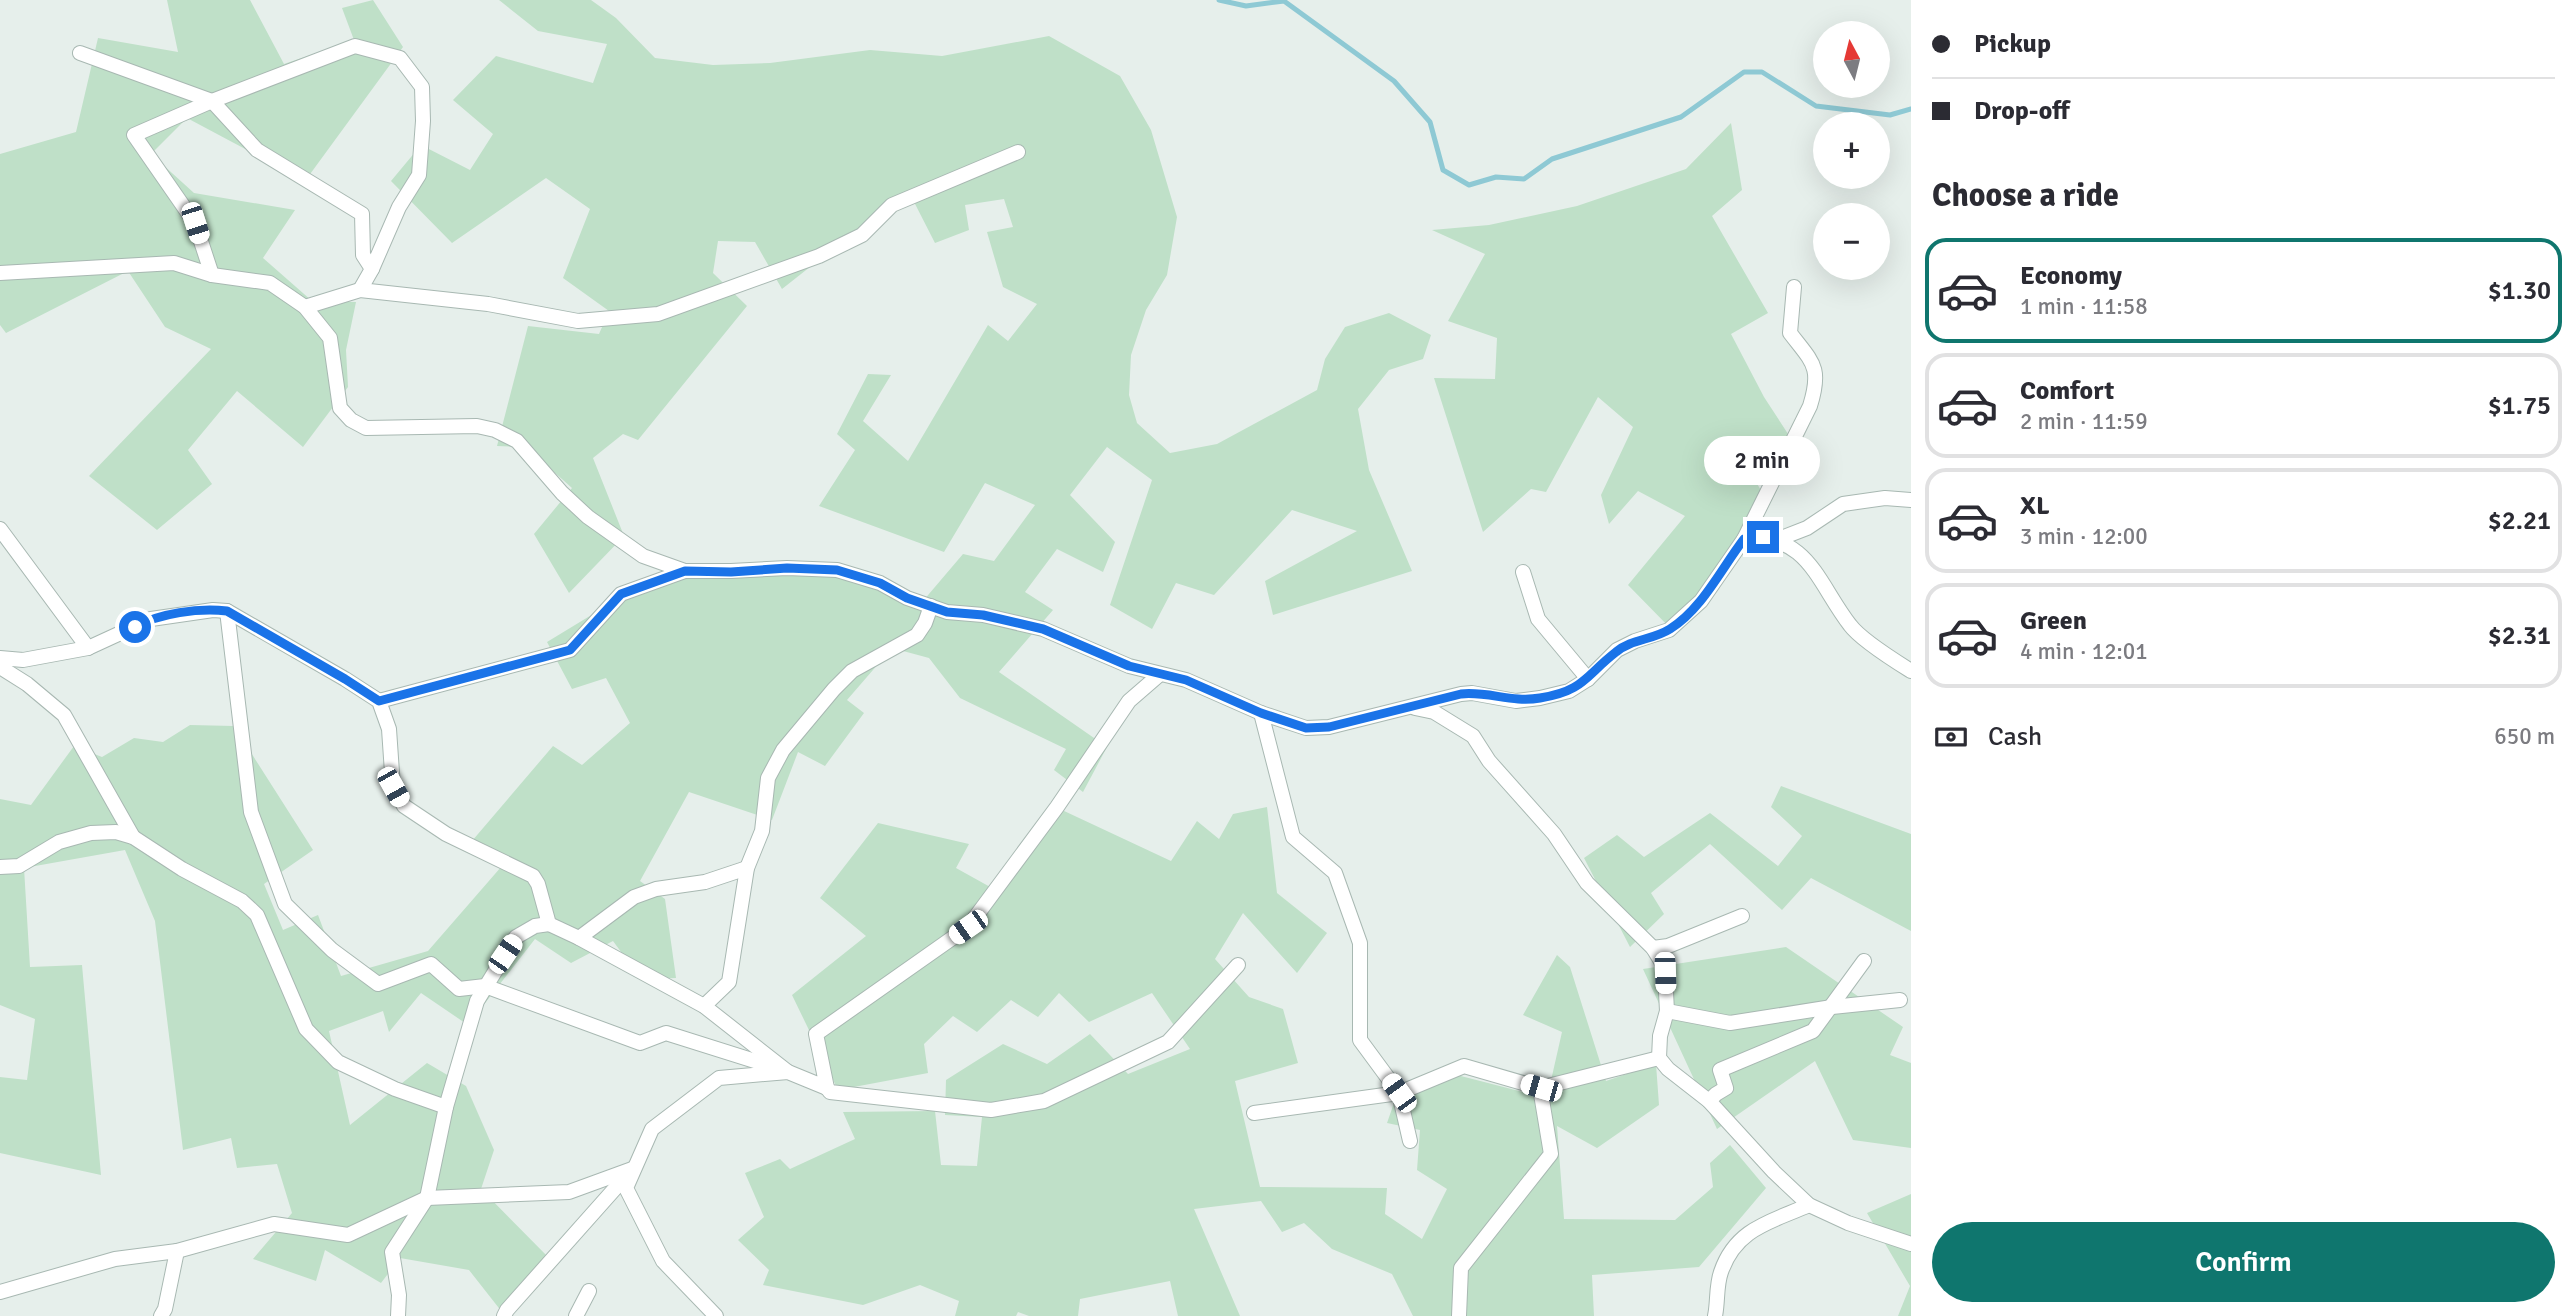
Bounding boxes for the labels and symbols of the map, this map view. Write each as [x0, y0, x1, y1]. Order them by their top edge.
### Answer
north arrow [1813, 21, 1890, 98]
car [179, 200, 212, 246]
callout: 2 min [1705, 435, 1821, 484]
route end [1747, 521, 1779, 553]
route start [119, 611, 151, 643]
car [374, 764, 413, 810]
car [945, 906, 992, 948]
car [485, 931, 526, 977]
car [1654, 952, 1677, 994]
car [1379, 1070, 1420, 1116]
car [1518, 1072, 1565, 1104]

